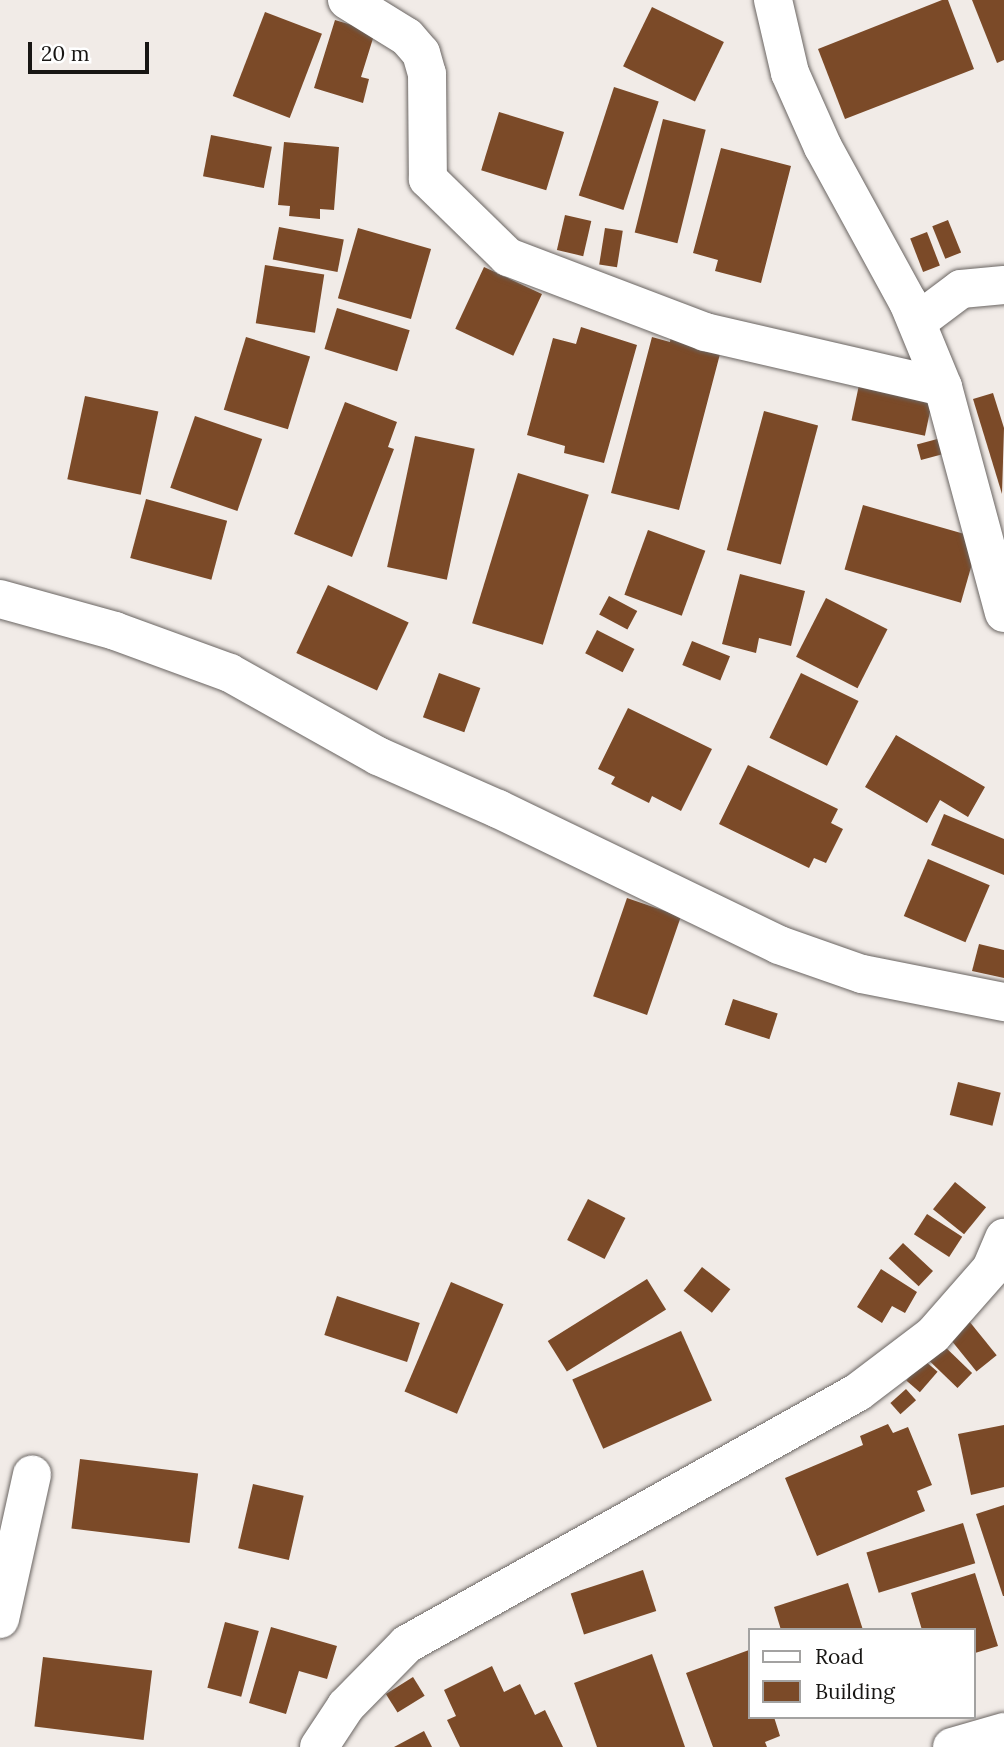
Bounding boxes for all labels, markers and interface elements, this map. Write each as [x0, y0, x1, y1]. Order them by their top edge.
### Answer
scale bar [32, 28, 152, 72]
text: 20 m [41, 40, 90, 67]
legend [748, 1628, 976, 1719]
text: Road [815, 1643, 864, 1670]
text: Building [815, 1678, 895, 1705]

